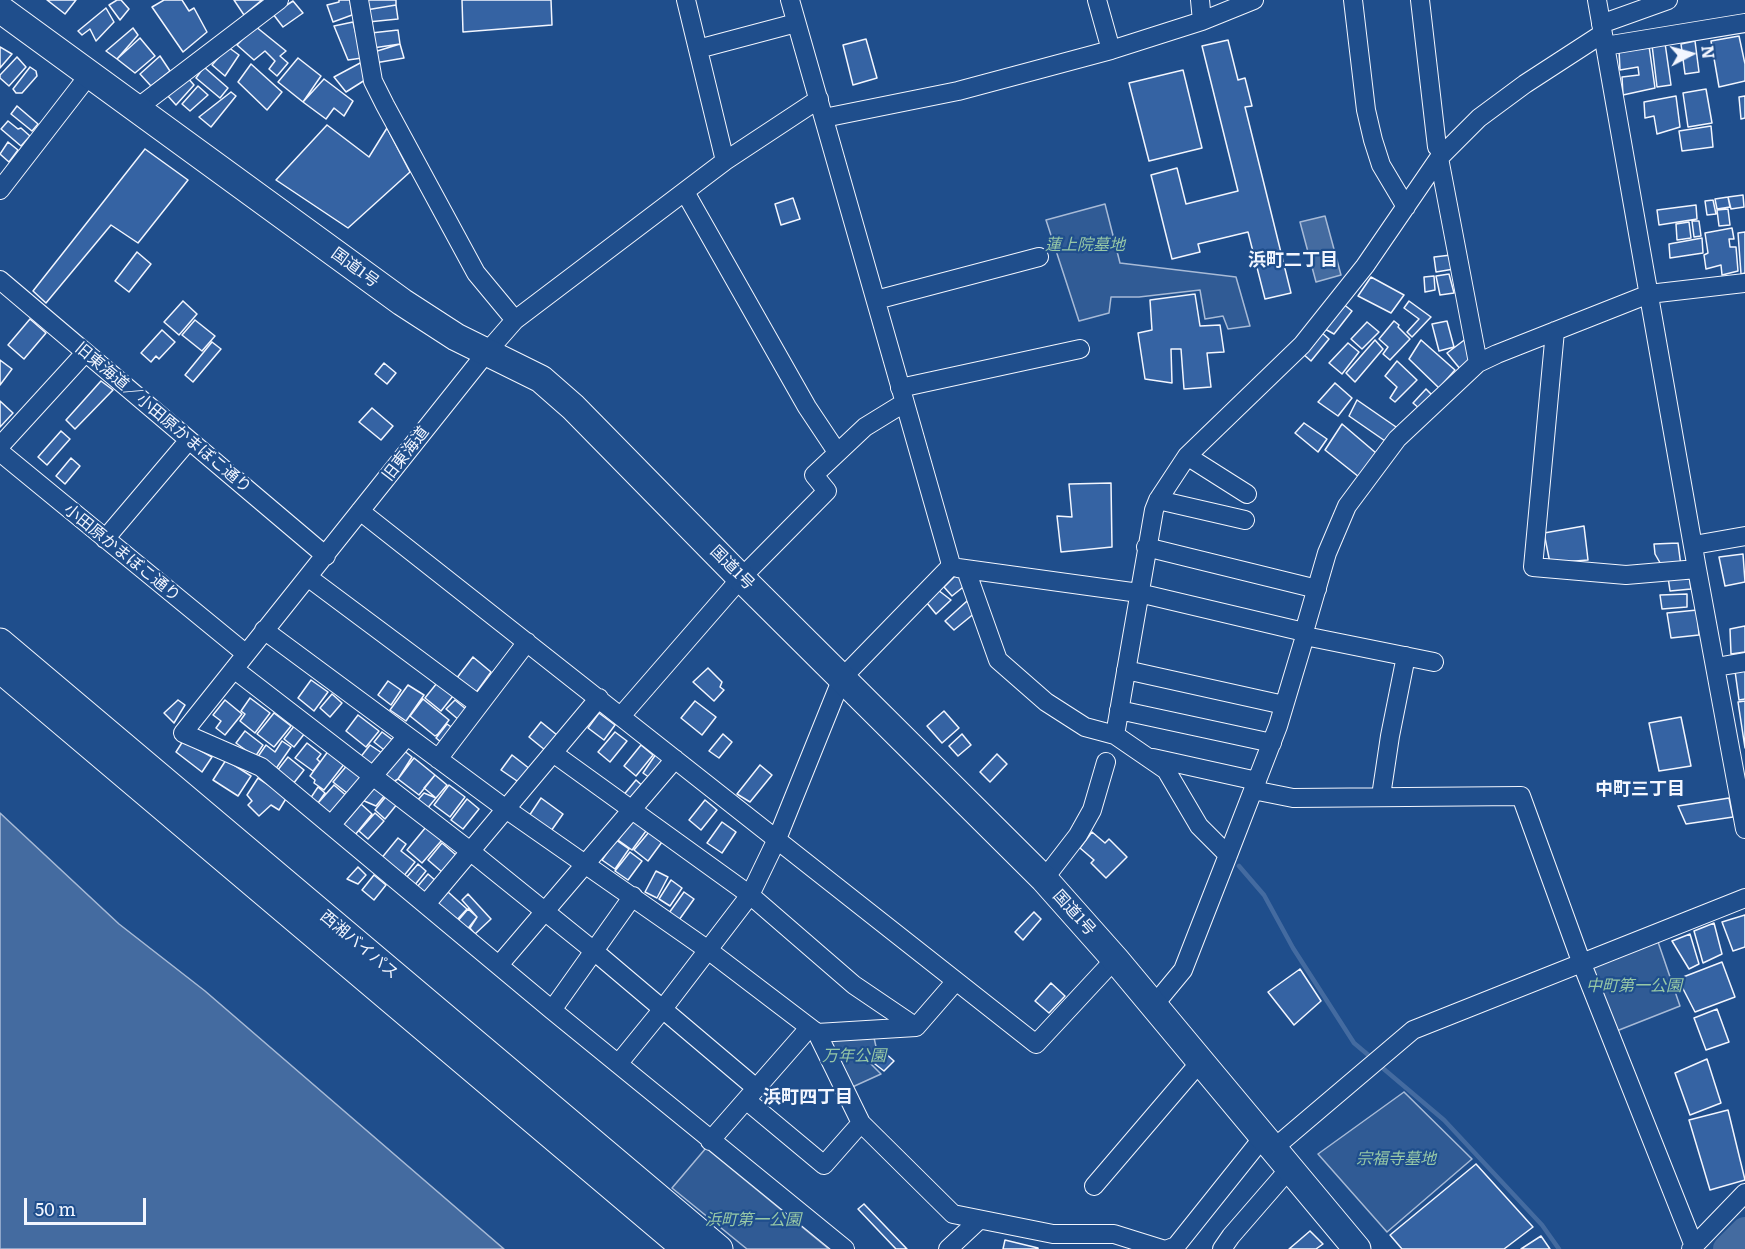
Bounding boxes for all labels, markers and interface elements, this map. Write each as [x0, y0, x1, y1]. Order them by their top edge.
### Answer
north arrow [1661, 24, 1721, 84]
text: N [1696, 44, 1722, 60]
park label: 蓮上院墓地 [1045, 235, 1125, 255]
street label: 国道1号 [327, 244, 383, 292]
district label: 浜町二丁目 [1248, 250, 1338, 272]
street label: 旧東海道／小田原かまぼこ通り [71, 339, 255, 497]
street label: 旧東海道 [379, 423, 433, 485]
street label: 小田原かまぼこ通り [60, 500, 184, 606]
street label: 国道1号 [706, 542, 758, 594]
district label: 中町三丁目 [1595, 779, 1685, 801]
street label: 国道1号 [1049, 886, 1099, 940]
street label: 西湘バイパス [316, 907, 402, 983]
park label: 中町第一公園 [1586, 976, 1682, 996]
park label: 万年公園 [822, 1046, 886, 1066]
district label: 浜町四丁目 [763, 1087, 853, 1109]
park label: 宗福寺墓地 [1356, 1149, 1436, 1169]
scale bar [27, 1186, 148, 1224]
text: 50 m [35, 1195, 76, 1222]
park label: 浜町第一公園 [705, 1210, 801, 1230]

